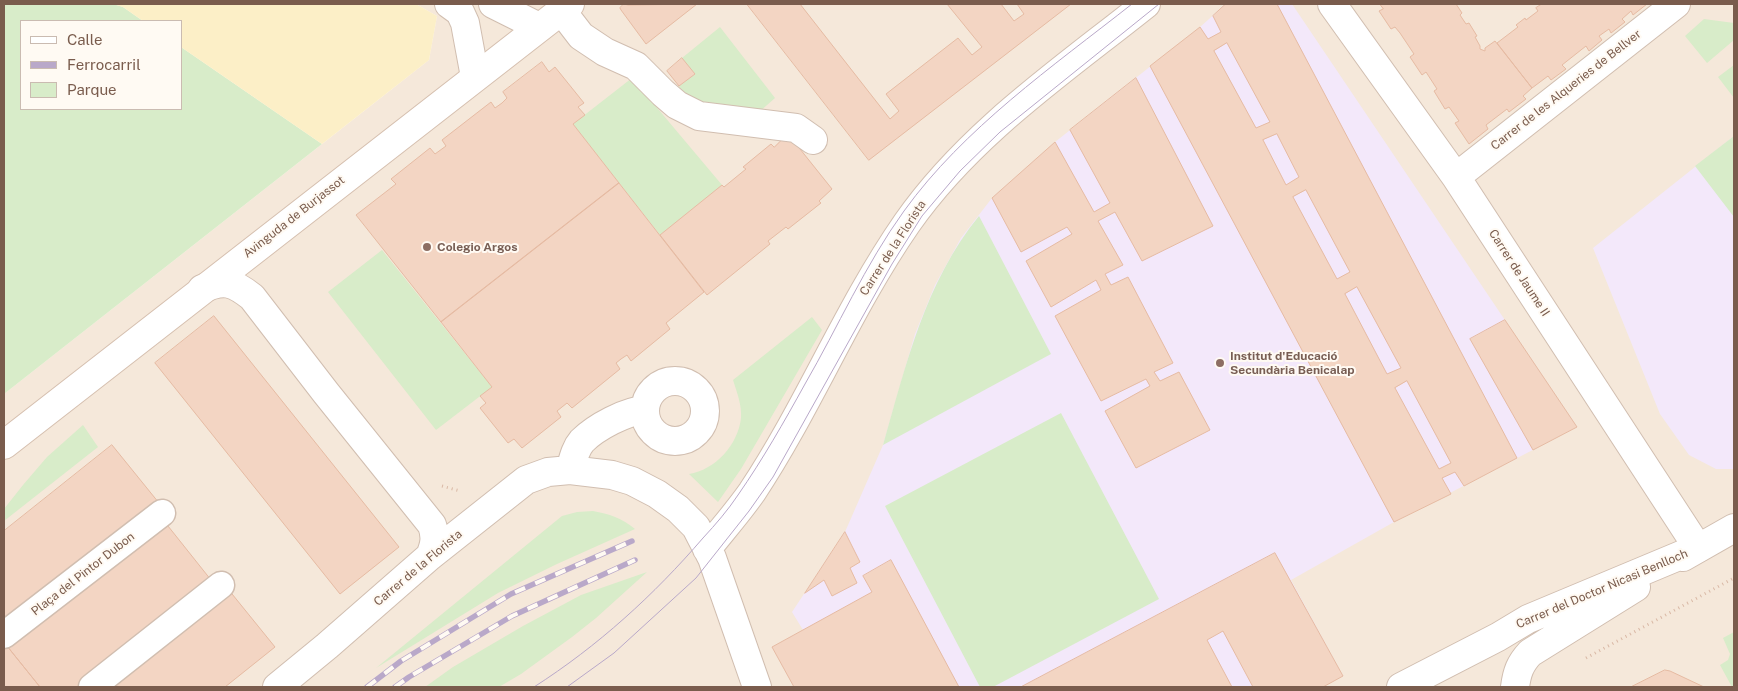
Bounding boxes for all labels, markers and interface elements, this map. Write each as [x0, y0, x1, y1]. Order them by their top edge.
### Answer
legend [20, 20, 182, 110]
street label: Carrer de les Alqueries de Bellver [1488, 27, 1644, 153]
text: Calle [67, 31, 103, 48]
text: Ferrocarril [67, 56, 141, 73]
text: Parque [67, 81, 117, 98]
street label: Avinguda de Burjassot [241, 173, 347, 261]
street label: Carrer de la Florista [857, 198, 929, 298]
street label: Carrer de Jaume II [1486, 227, 1552, 319]
place label: Colegio Argos [437, 240, 517, 254]
marker: Colegio Argos [421, 241, 433, 253]
place label: Institut d'Educació Secundària Benicalap [1230, 349, 1355, 377]
marker: Institut d'Educació Secundària Benicalap [1214, 357, 1226, 369]
street label: Carrer de la Florista [371, 527, 465, 609]
street label: Plaça del Pintor Dubon [29, 529, 137, 619]
street label: Carrer del Doctor Nicasi Benlloch [1514, 546, 1690, 632]

